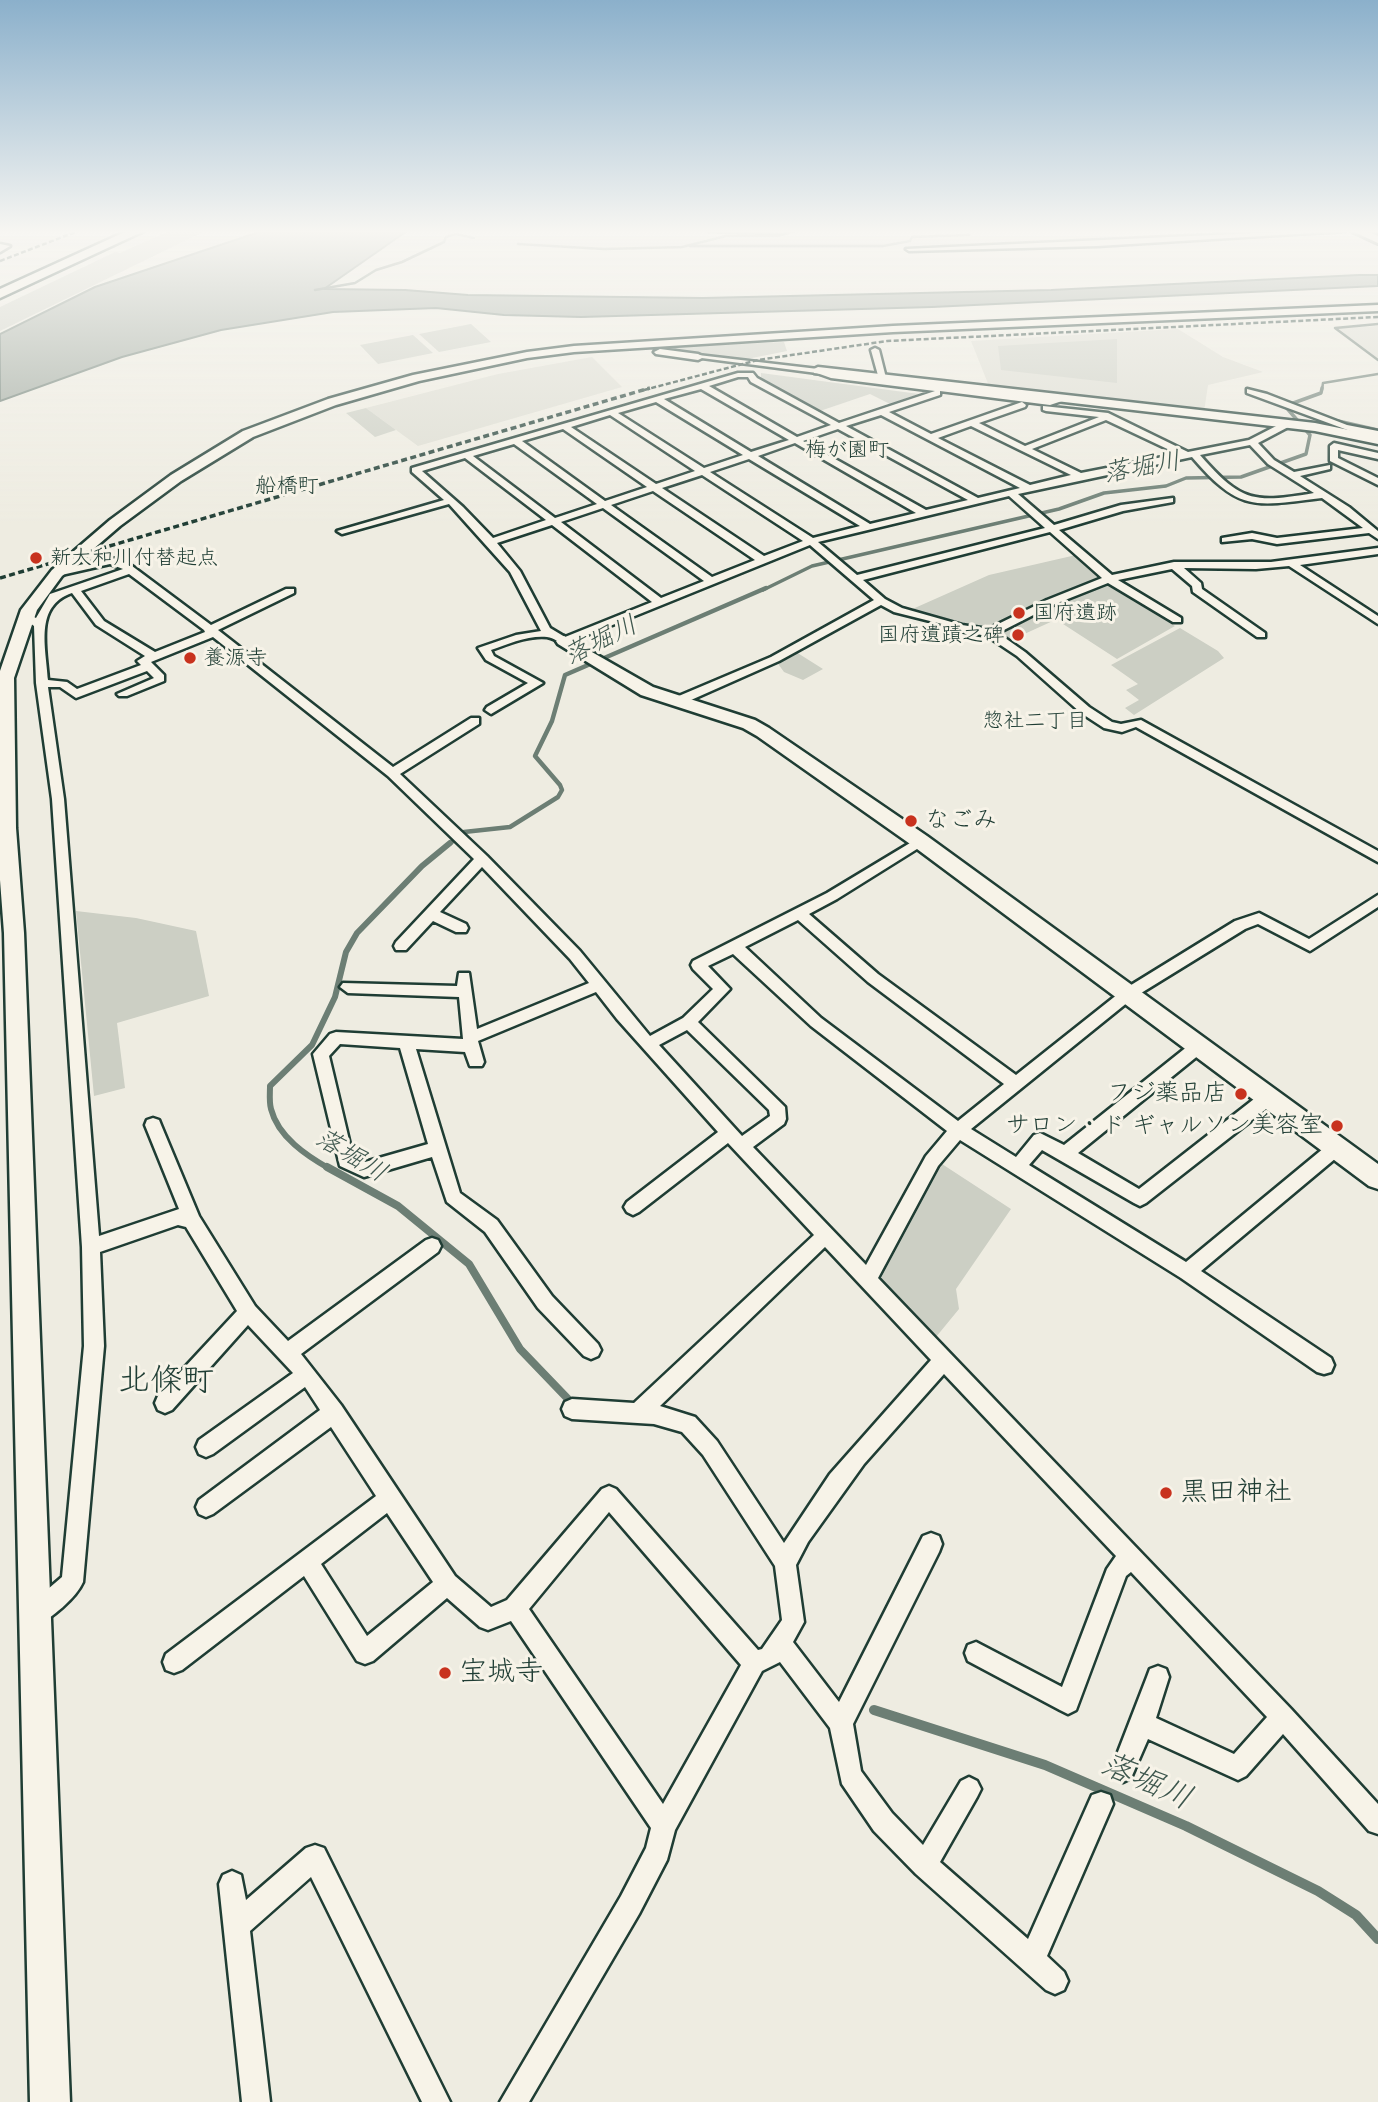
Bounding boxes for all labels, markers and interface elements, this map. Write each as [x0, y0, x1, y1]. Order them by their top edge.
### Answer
district label: 梅が園町 [805, 437, 889, 463]
water label: 落堀川 [1101, 446, 1183, 490]
district label: 船橋町 [256, 473, 318, 499]
place label: 新大和川付替起点 [50, 545, 218, 571]
marker: 新大和川付替起点 [28, 550, 44, 566]
place label: 国府遺跡 [1033, 600, 1117, 626]
marker: 国府遺跡 [1011, 605, 1027, 621]
water label: 落堀川 [559, 610, 643, 672]
place label: 国府遺蹟之碑 [878, 622, 1004, 648]
marker: 国府遺蹟之碑 [1010, 627, 1026, 643]
place label: 養源寺 [204, 645, 267, 671]
marker: 養源寺 [182, 650, 198, 666]
district label: 惣社二丁目 [983, 708, 1087, 734]
place label: なごみ [925, 807, 997, 835]
marker: なごみ [903, 813, 919, 829]
place label: フジ薬品店 [1107, 1080, 1227, 1108]
marker: フジ薬品店 [1233, 1086, 1249, 1102]
place label: サロン・ド ギャルソン美容室 [1005, 1112, 1323, 1140]
marker: サロン・ド ギャルソン美容室 [1329, 1118, 1345, 1134]
water label: 落堀川 [310, 1123, 392, 1189]
district label: 北條町 [118, 1362, 214, 1400]
place label: 黒田神社 [1180, 1476, 1292, 1510]
marker: 黒田神社 [1158, 1485, 1174, 1501]
place label: 宝城寺 [459, 1656, 543, 1690]
marker: 宝城寺 [437, 1665, 453, 1681]
water label: 落堀川 [1094, 1745, 1198, 1819]

